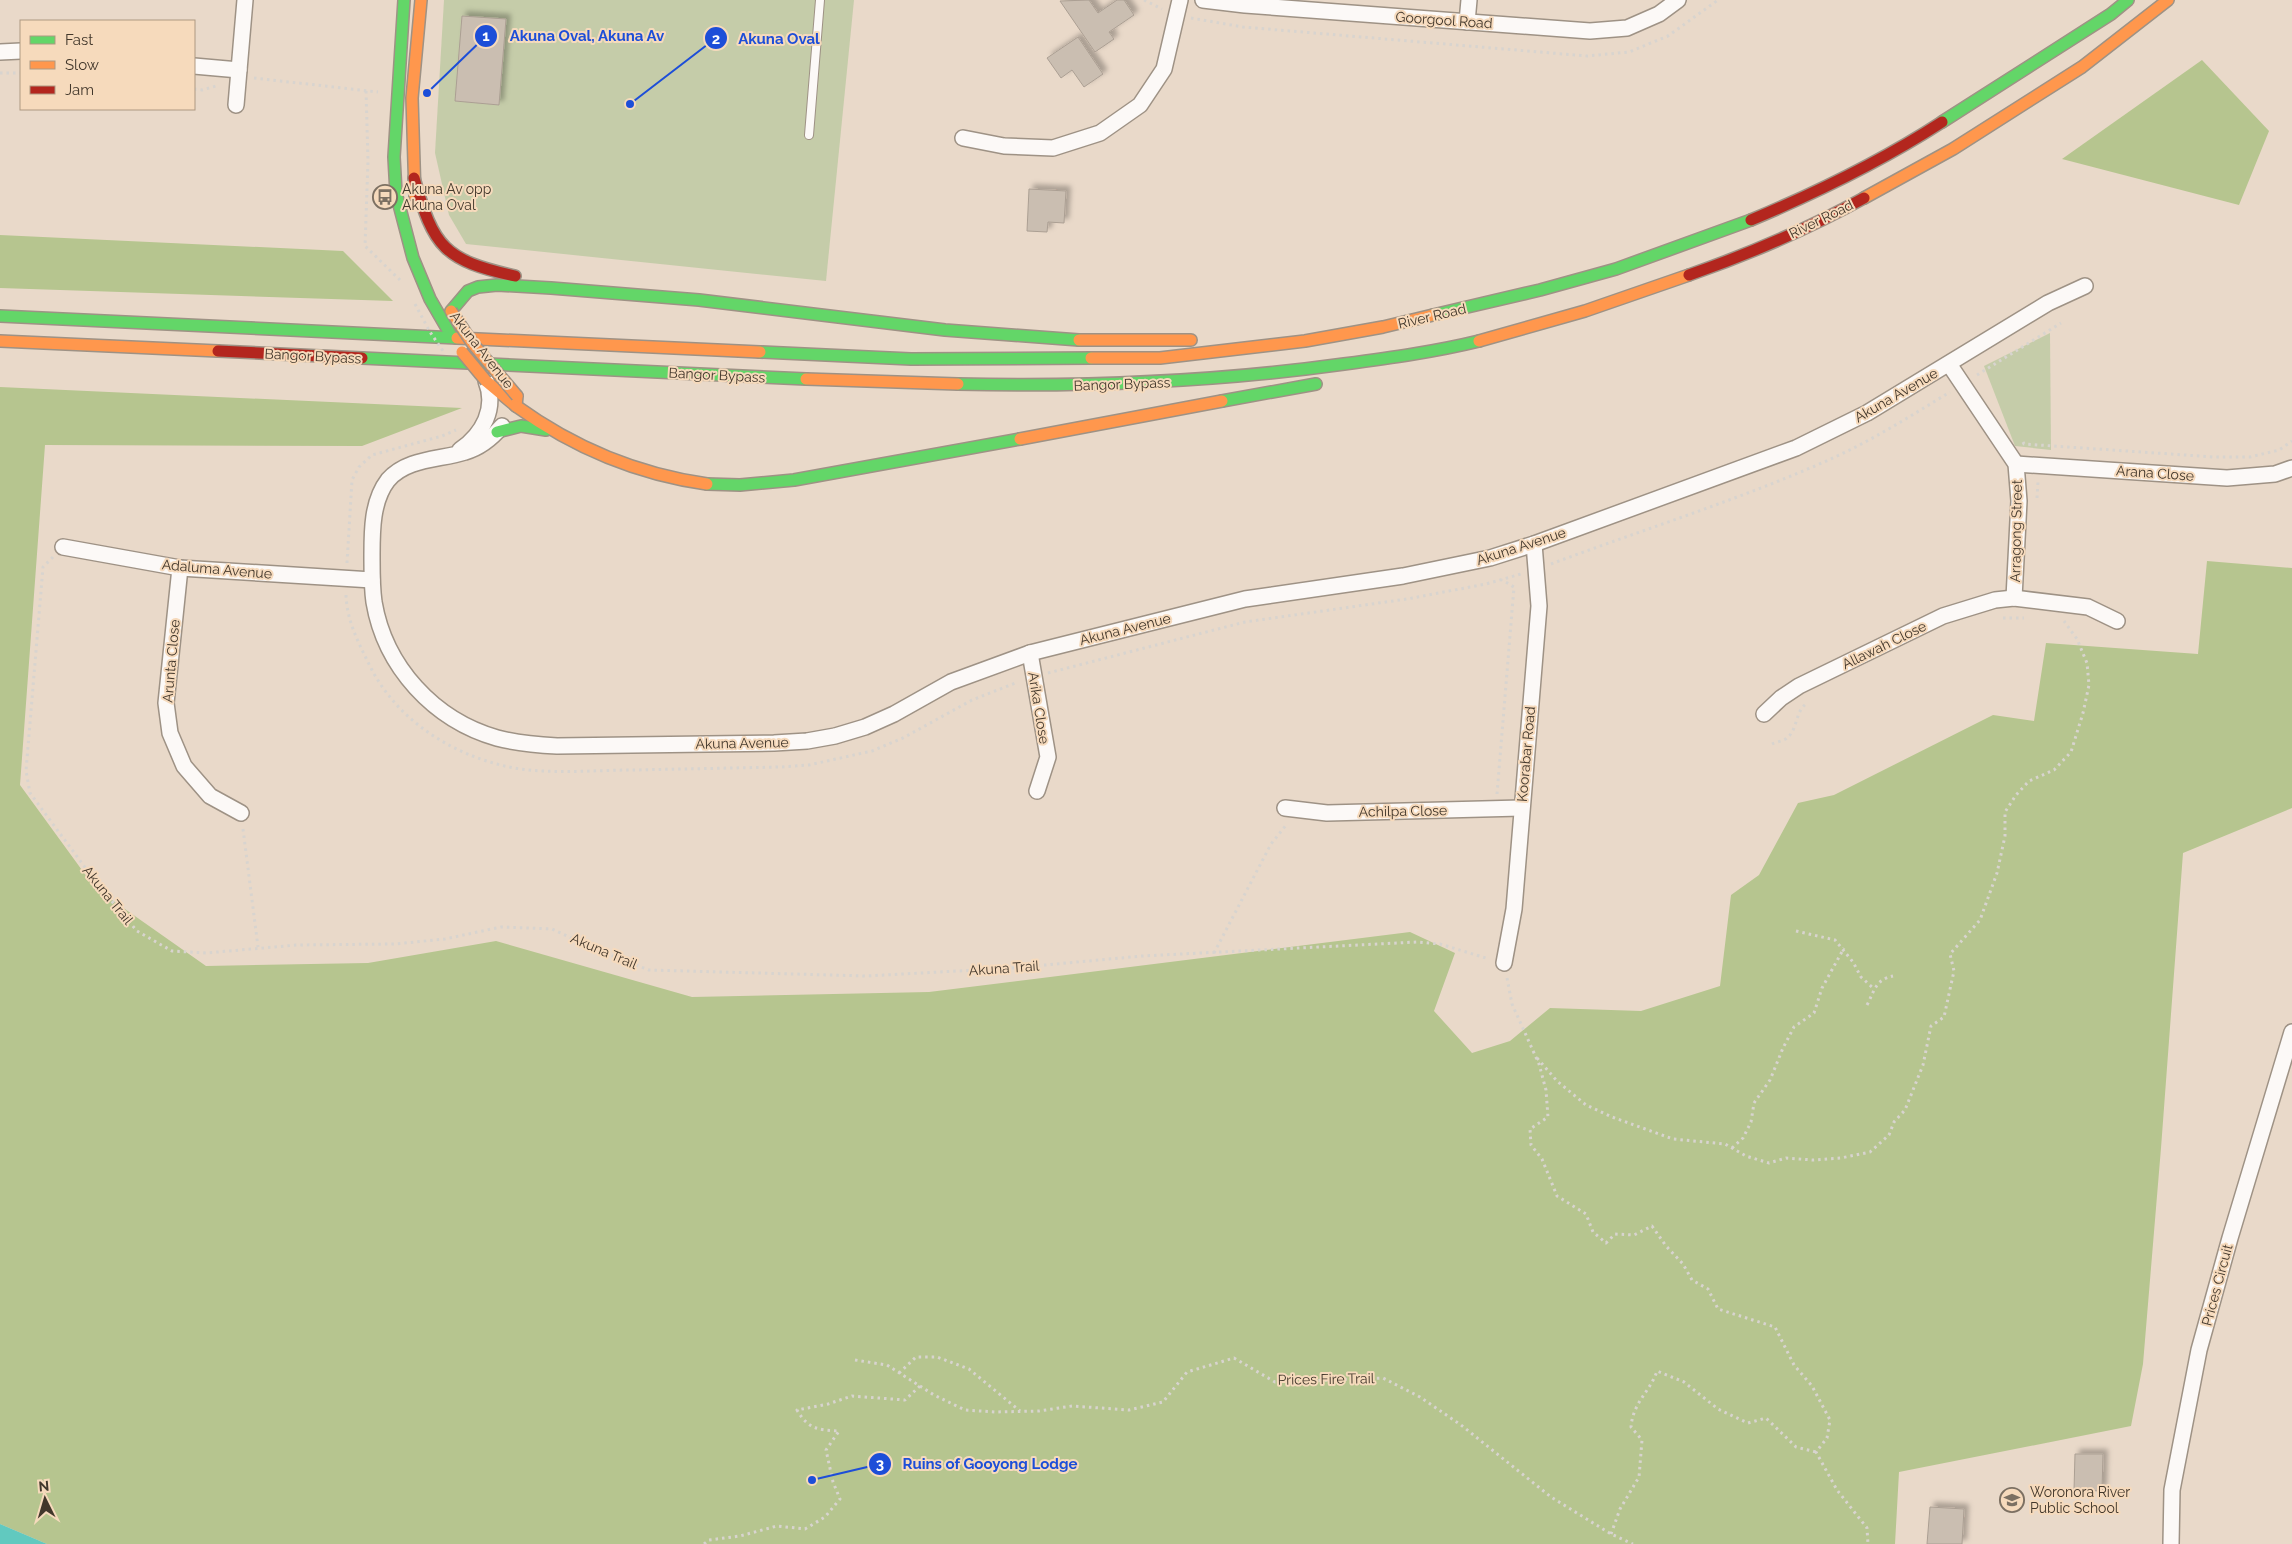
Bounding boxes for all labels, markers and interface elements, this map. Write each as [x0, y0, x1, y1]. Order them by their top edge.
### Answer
street label: Goorgool Road [1395, 9, 1493, 31]
legend [20, 20, 195, 110]
callout: Akuna Oval, Akuna Av [474, 21, 675, 51]
callout: Akuna Oval [703, 23, 830, 53]
text: 1 [482, 27, 490, 45]
text: Akuna Oval, Akuna Av [510, 27, 665, 45]
text: 2 [712, 30, 720, 48]
text: Akuna Oval [738, 30, 820, 48]
text: Fast [65, 31, 93, 49]
text: Slow [65, 56, 99, 74]
text: Jam [65, 81, 94, 99]
place label: Akuna Av opp Akuna Oval [402, 181, 492, 213]
bus stop icon: Akuna Av opp Akuna Oval [372, 184, 398, 210]
street label: River Road [1786, 197, 1856, 241]
street label: River Road [1396, 300, 1468, 332]
street label: Akuna Avenue [447, 308, 517, 392]
street label: Bangor Bypass [264, 345, 362, 367]
street label: Bangor Bypass [668, 364, 766, 386]
street label: Akuna Avenue [1852, 365, 1940, 425]
street label: Bangor Bypass [1073, 374, 1171, 394]
street label: Arana Close [2115, 462, 2195, 484]
street label: Arragong Street [2007, 479, 2025, 583]
street label: Akuna Avenue [1474, 524, 1568, 568]
street label: Adaluma Avenue [161, 556, 273, 582]
street label: Akuna Avenue [1078, 610, 1172, 648]
street label: Allawah Close [1839, 618, 1929, 672]
street label: Arunta Close [159, 619, 183, 703]
street label: Arika Close [1025, 671, 1053, 745]
street label: Koorabar Road [1514, 706, 1538, 802]
street label: Akuna Avenue [695, 734, 789, 752]
street label: Achilpa Close [1359, 802, 1447, 820]
street label: Akuna Trail [80, 862, 137, 928]
street label: Akuna Trail [568, 930, 640, 972]
street label: Akuna Trail [968, 958, 1040, 978]
street label: Prices Circuit [2198, 1242, 2236, 1328]
street label: Prices Fire Trail [1277, 1370, 1375, 1388]
callout: Ruins of Gooyong Lodge [867, 1449, 1087, 1479]
text: 3 [876, 1455, 884, 1473]
text: Ruins of Gooyong Lodge [903, 1455, 1077, 1473]
north arrow [20, 1474, 70, 1524]
text: N [38, 1478, 50, 1494]
place label: Woronora River Public School [2030, 1484, 2130, 1516]
school or university icon: Woronora River Public School [1999, 1487, 2025, 1513]

